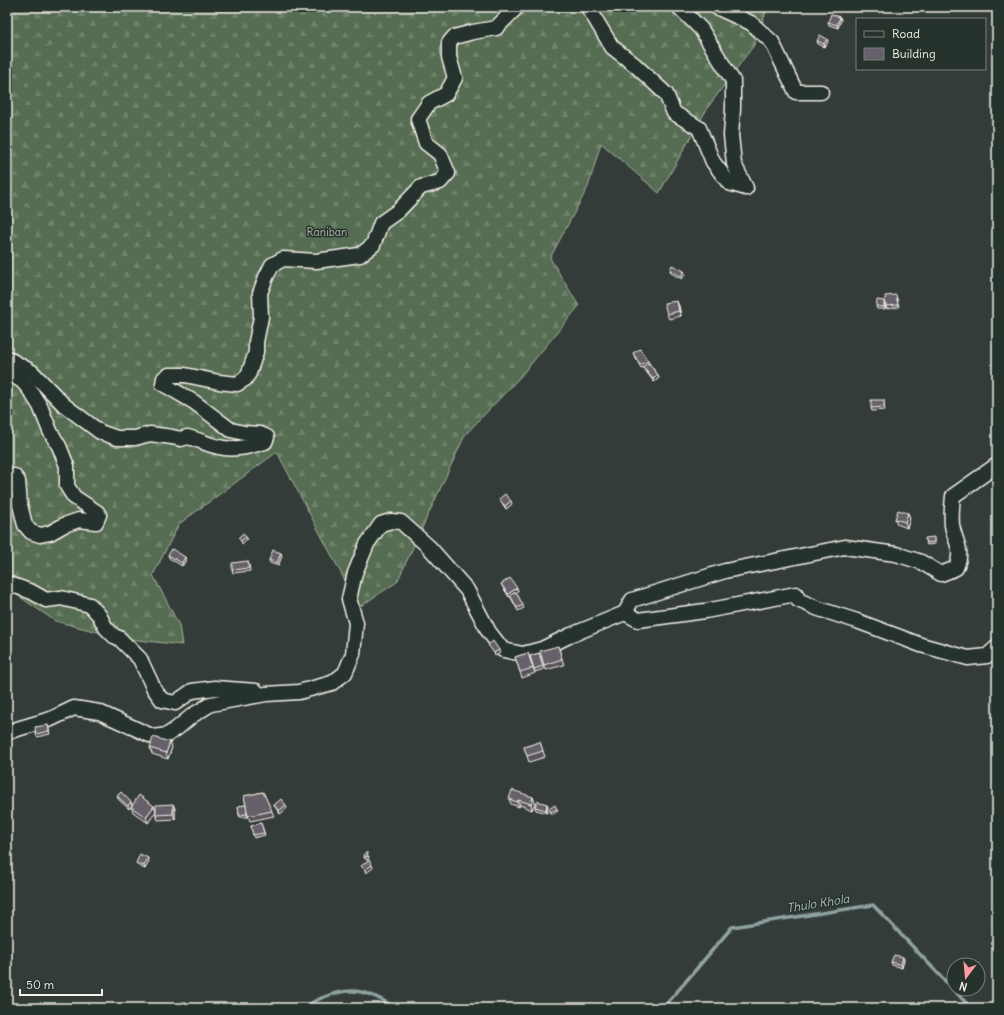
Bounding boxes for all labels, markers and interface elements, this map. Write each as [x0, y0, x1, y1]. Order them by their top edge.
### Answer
legend [856, 18, 986, 70]
text: Road [892, 26, 920, 41]
text: Building [892, 46, 936, 61]
park label: Raniban [307, 225, 347, 239]
water label: Thulo Khola [786, 890, 851, 915]
north arrow [946, 957, 986, 997]
scale bar [20, 971, 102, 997]
text: 50 m [26, 977, 55, 992]
text: N [958, 979, 969, 994]

